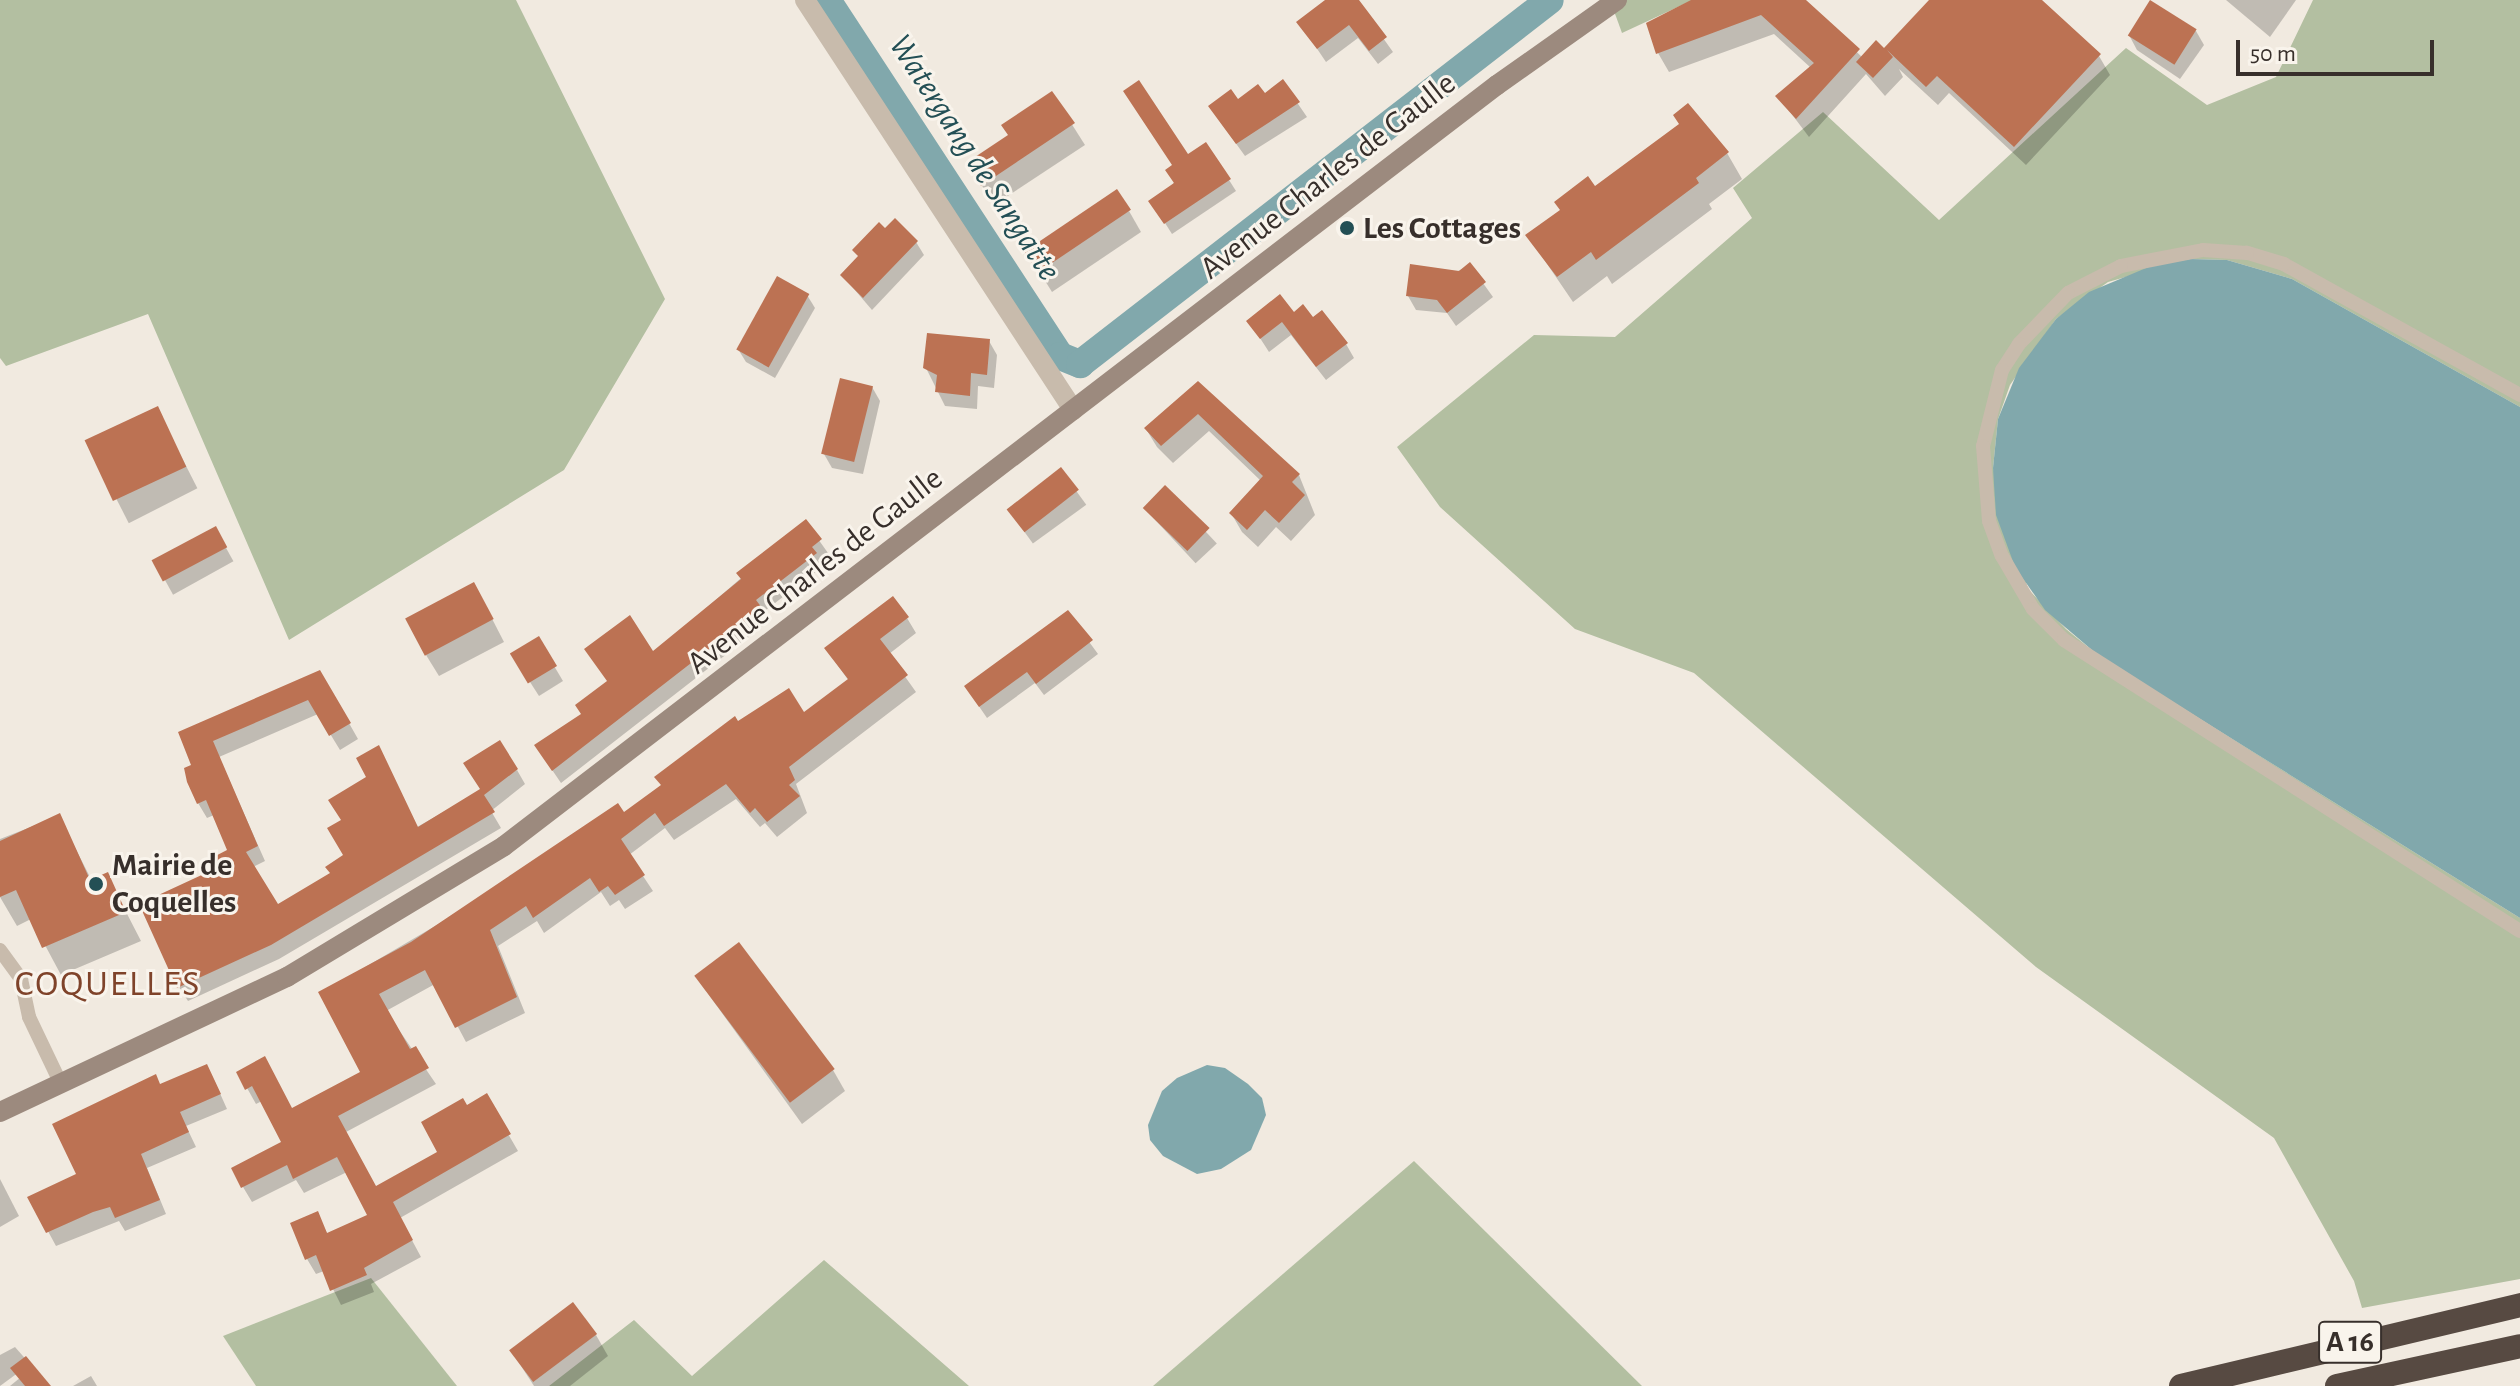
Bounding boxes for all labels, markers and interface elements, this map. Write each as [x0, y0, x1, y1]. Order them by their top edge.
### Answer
scale bar [2240, 24, 2438, 74]
water label: Watergang de Sangatte [879, 27, 1069, 289]
text: 50 m [2250, 42, 2296, 66]
street label: Avenue Charles de Gaulle [1193, 64, 1463, 288]
place label: Les Cottages [1363, 209, 1521, 247]
marker: Les Cottages [1338, 219, 1356, 237]
street label: Avenue Charles de Gaulle [680, 459, 950, 683]
place label: Mairie de Coquelles [112, 847, 236, 922]
marker: Mairie de Coquelles [87, 875, 105, 893]
district label: COQUELLES [15, 963, 201, 1007]
road number: A 16 [2318, 1316, 2382, 1368]

